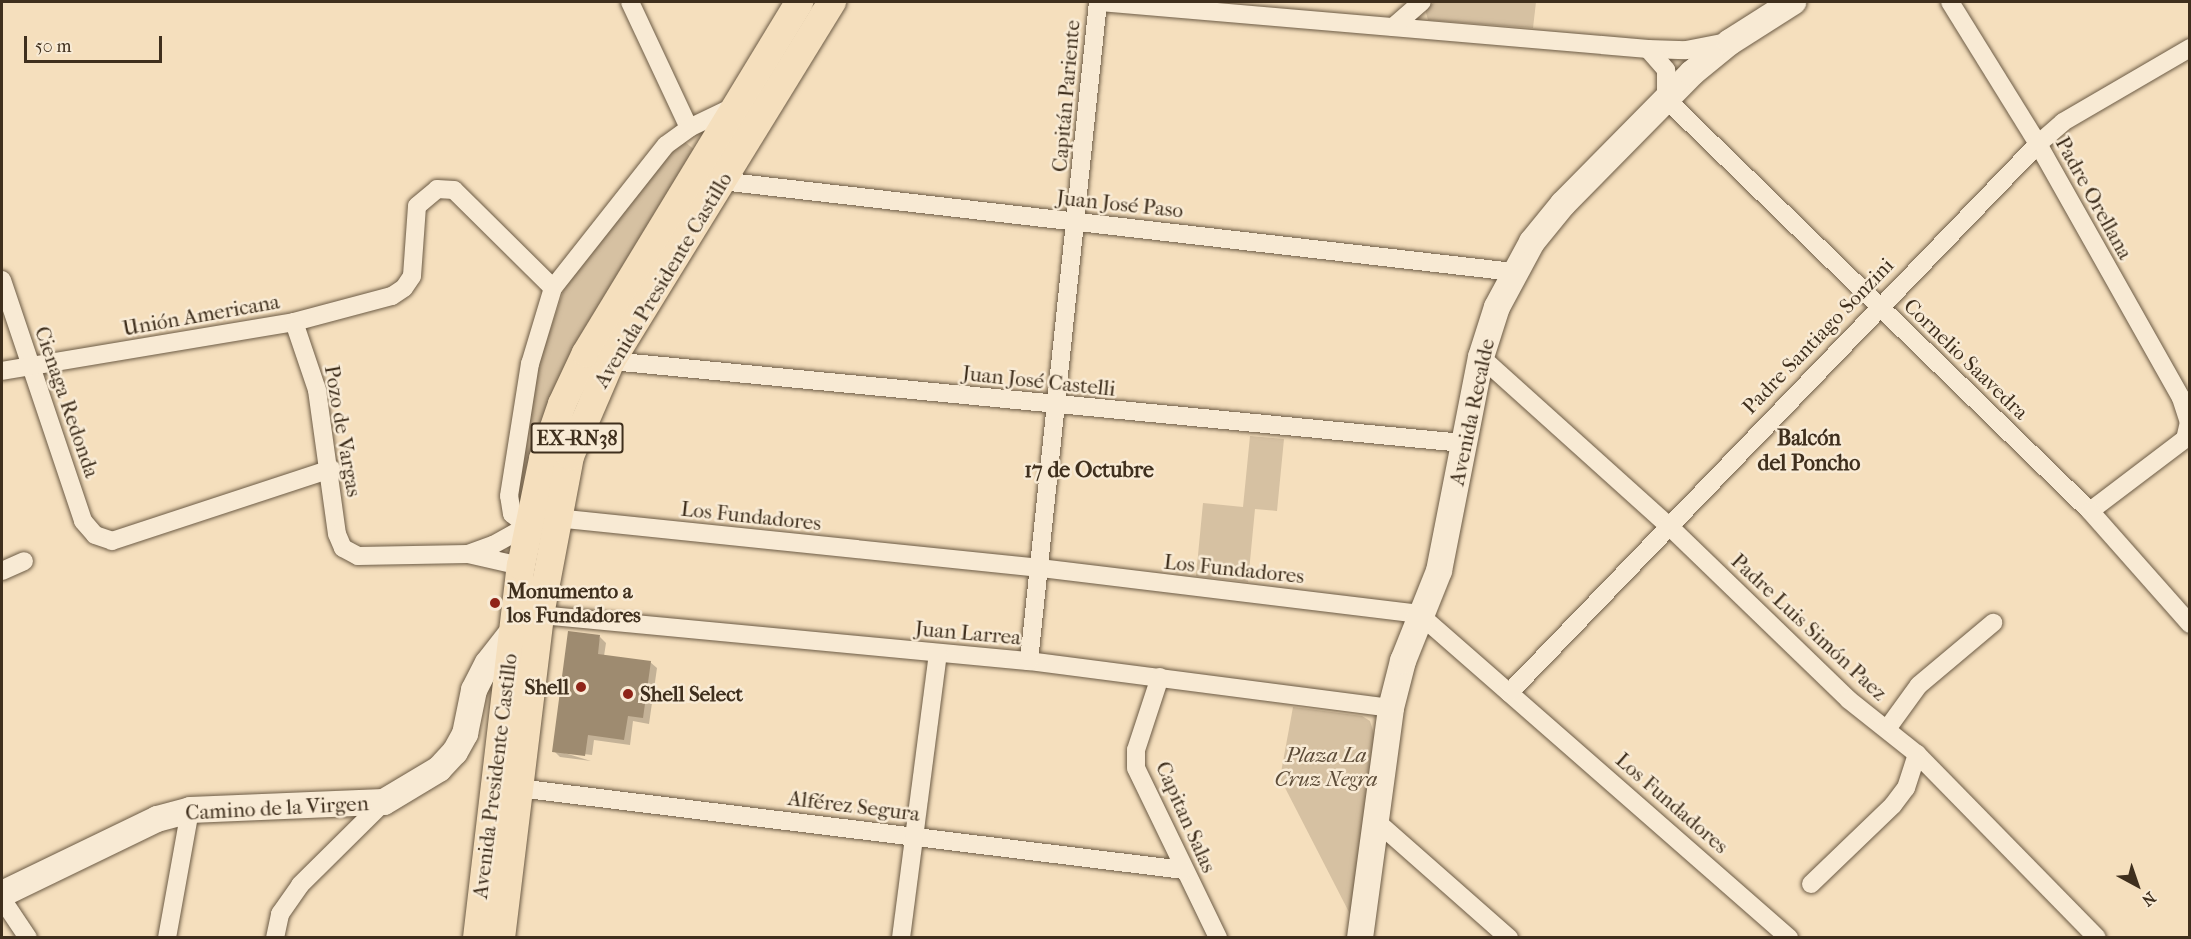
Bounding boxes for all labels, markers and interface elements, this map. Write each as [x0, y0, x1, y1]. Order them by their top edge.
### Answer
street label: Capitán Pariente [1047, 19, 1085, 173]
scale bar [27, 24, 165, 62]
text: 50 m [35, 36, 71, 57]
street label: Padre Orellana [2050, 132, 2138, 264]
street label: Avenida Presidente Castillo [589, 168, 737, 392]
street label: Juan José Paso [1055, 185, 1185, 223]
street label: Padre Santiago Sonzini [1737, 253, 1899, 419]
street label: Unión Americana [121, 289, 281, 341]
street label: Cornelio Saavedra [1898, 293, 2034, 425]
street label: Cienaga Redonda [29, 323, 105, 481]
street label: Avenida Recalde [1444, 336, 1500, 488]
street label: Juan José Castelli [961, 360, 1117, 402]
street label: Pozo de Vargas [319, 363, 367, 499]
road number: EX-RN38 [530, 421, 624, 455]
district label: Balcón del Poncho [1757, 425, 1861, 476]
district label: 17 de Octubre [1024, 458, 1154, 484]
street label: Los Fundadores [680, 496, 822, 536]
street label: Padre Luis Simón Paez [1726, 548, 1892, 706]
street label: Los Fundadores [1163, 549, 1305, 589]
place label: Monumento a los Fundadores [507, 578, 641, 628]
marker: Monumento a los Fundadores [488, 596, 502, 610]
street label: Juan Larrea [914, 616, 1022, 650]
street label: Avenida Presidente Castillo [467, 652, 523, 900]
place label: Shell [525, 674, 569, 700]
marker: Shell [574, 680, 588, 694]
place label: Shell Select [640, 681, 743, 707]
marker: Shell Select [621, 687, 635, 701]
park label: Plaza La Cruz Negra [1275, 742, 1377, 792]
street label: Los Fundadores [1611, 747, 1733, 859]
street label: Capitan Salas [1150, 758, 1222, 876]
street label: Alférez Segura [787, 785, 921, 827]
street label: Camino de la Virgen [185, 791, 369, 825]
north arrow [2107, 855, 2167, 915]
text: N [2138, 888, 2160, 910]

